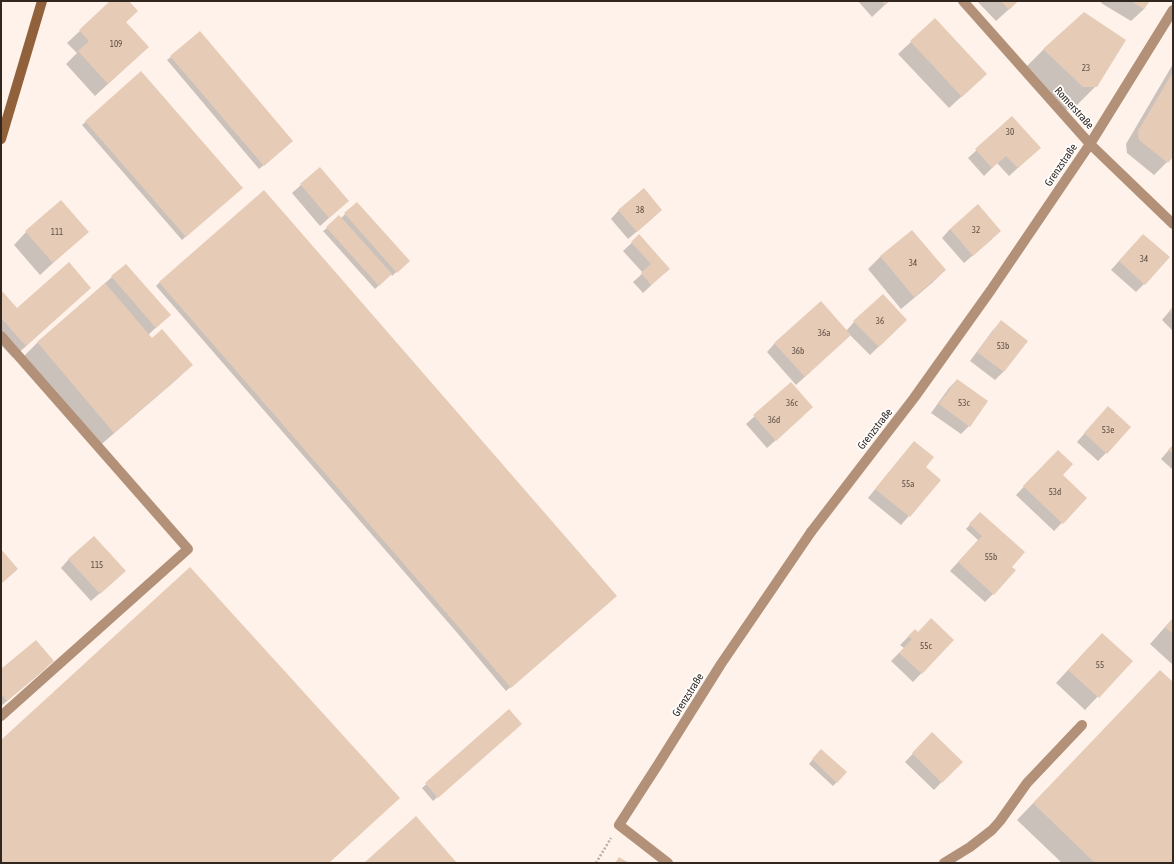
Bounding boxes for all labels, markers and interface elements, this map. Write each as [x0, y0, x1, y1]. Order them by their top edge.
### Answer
house number: 109 [110, 39, 122, 49]
house number: 23 [1082, 63, 1090, 73]
street label: Romerstraße [1052, 84, 1096, 132]
house number: 30 [1006, 127, 1014, 137]
street label: Grenzstraße [1042, 141, 1080, 189]
house number: 38 [636, 205, 644, 215]
house number: 32 [972, 225, 980, 235]
house number: 111 [51, 227, 63, 237]
house number: 34 [1140, 254, 1148, 264]
house number: 34 [909, 258, 917, 268]
house number: 36 [876, 316, 884, 326]
house number: 36a [818, 328, 830, 338]
house number: 53b [997, 341, 1009, 351]
house number: 36b [792, 346, 804, 356]
house number: 36c [786, 398, 798, 408]
house number: 53c [958, 398, 970, 408]
street label: Grenzstraße [855, 406, 895, 452]
house number: 36d [768, 415, 780, 425]
house number: 53e [1102, 425, 1114, 435]
house number: 55a [902, 479, 914, 489]
house number: 53d [1049, 487, 1061, 497]
house number: 55b [985, 552, 997, 562]
house number: 115 [91, 560, 103, 570]
house number: 55c [920, 641, 932, 651]
house number: 55 [1096, 660, 1104, 670]
street label: Grenzstraße [669, 671, 707, 719]

